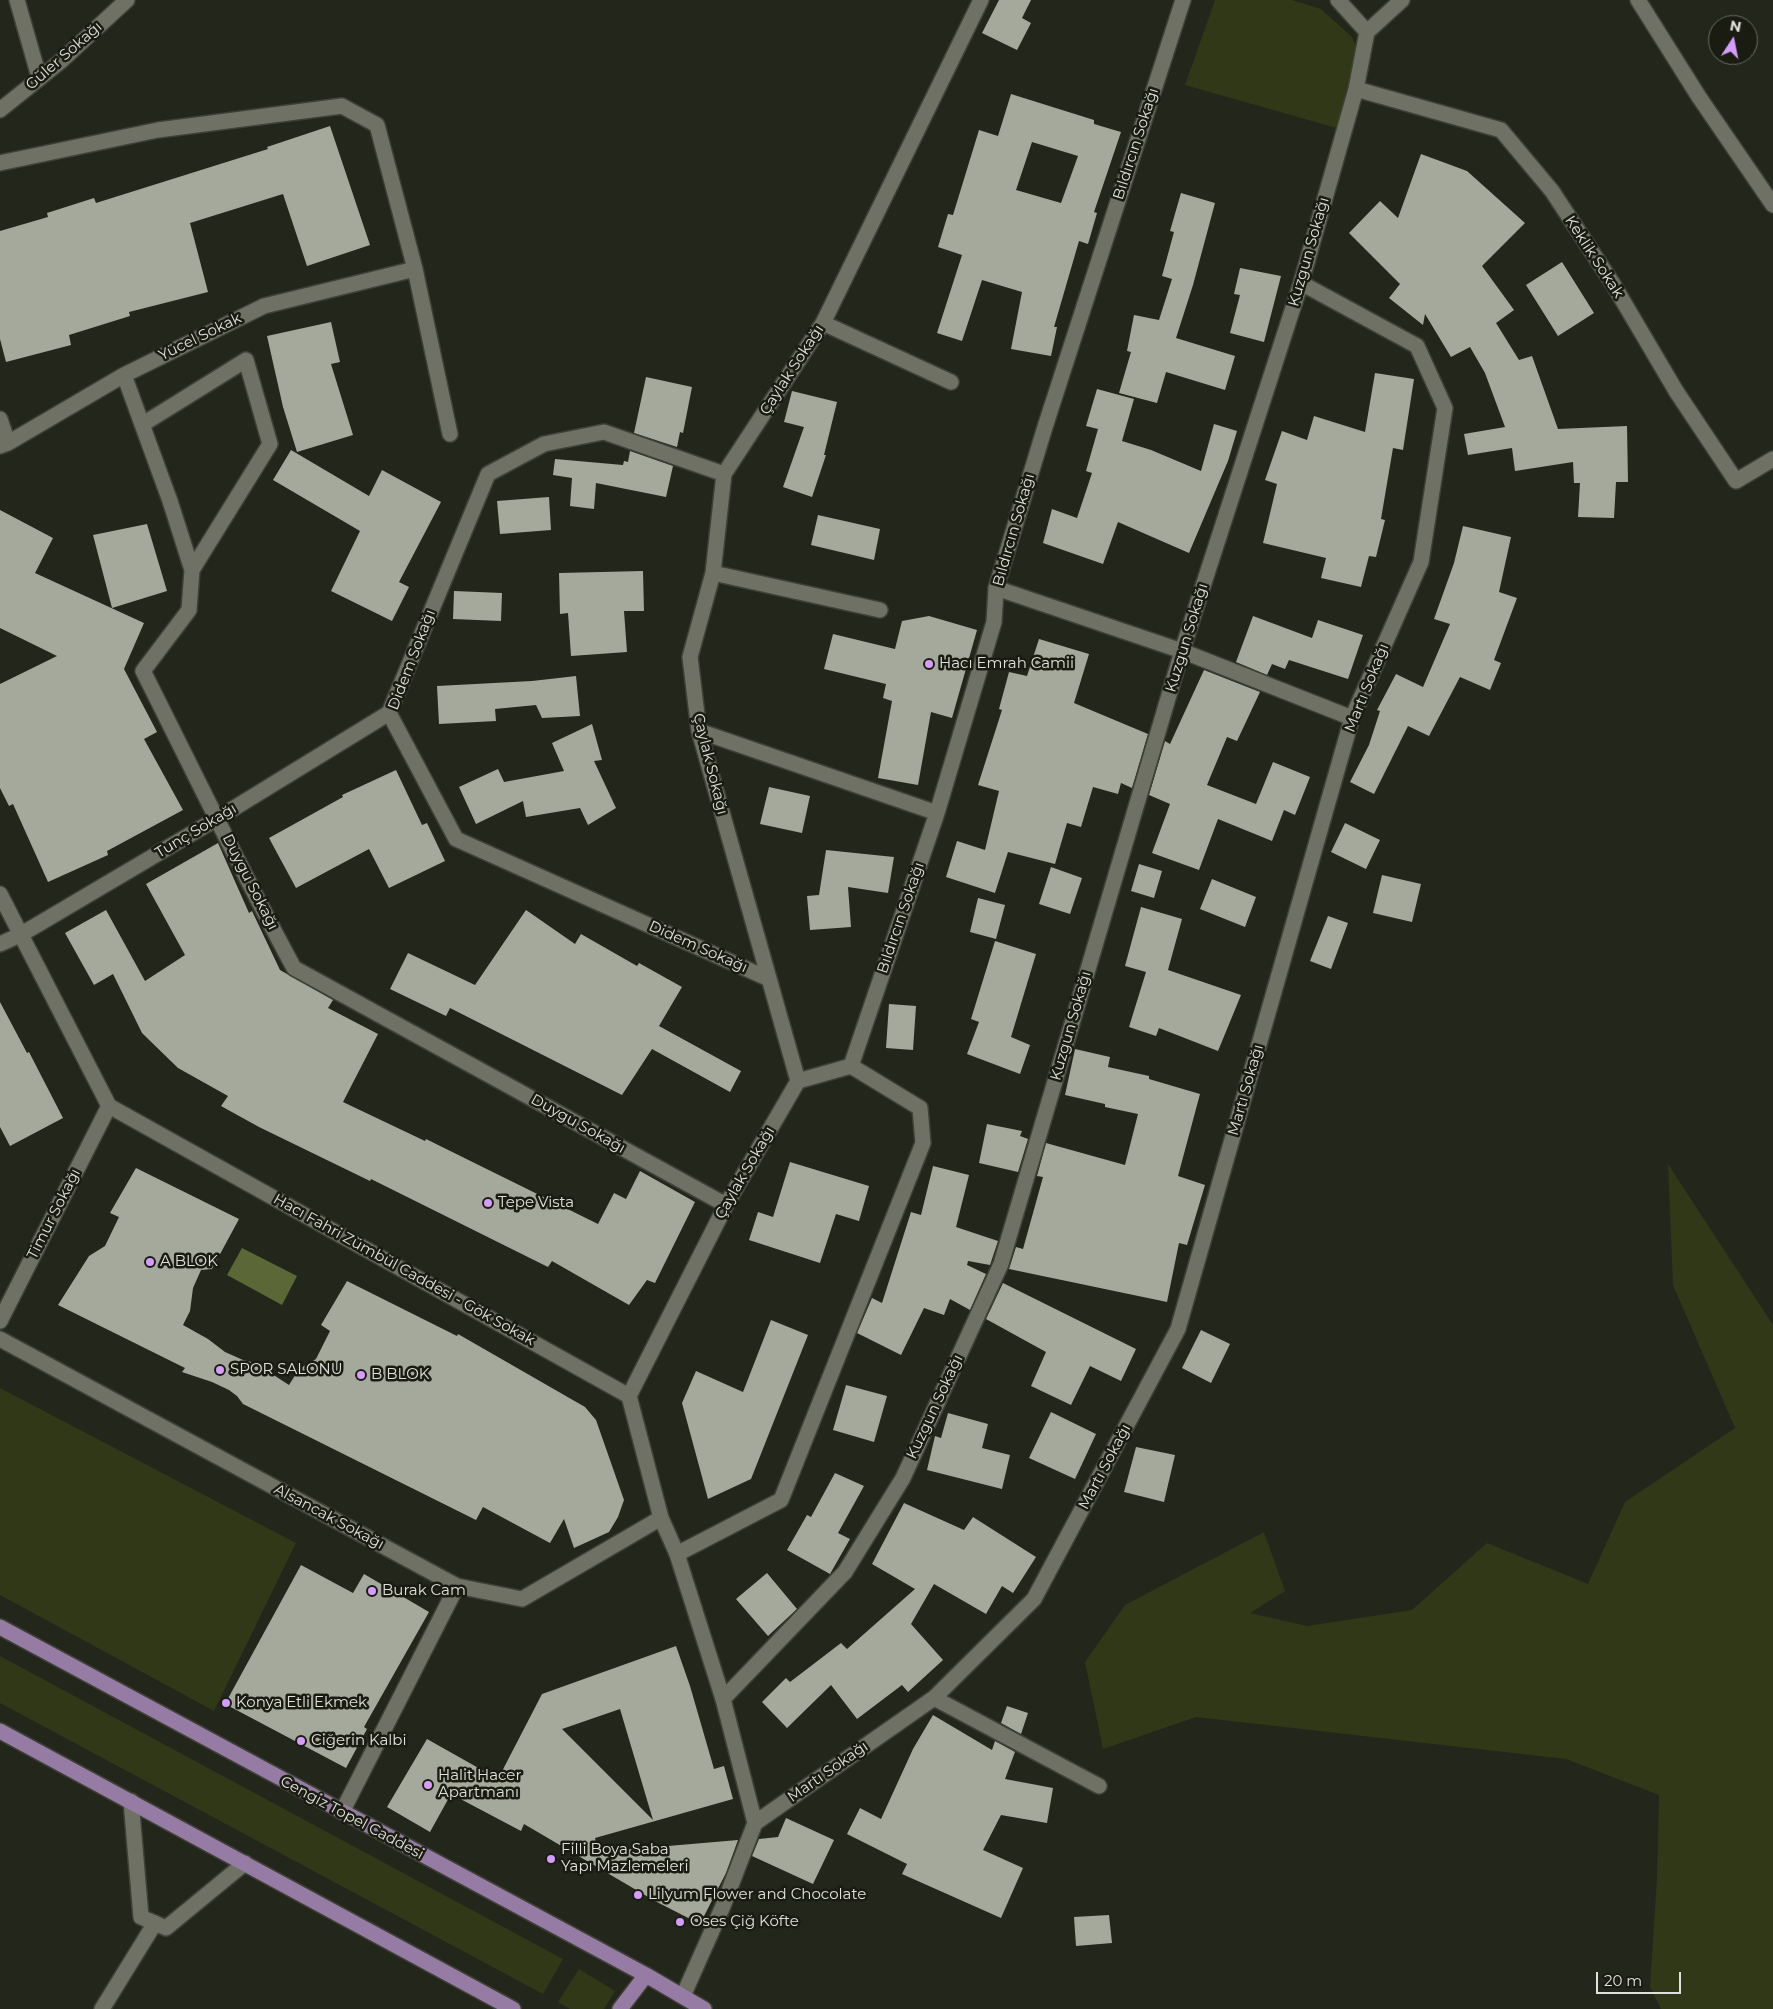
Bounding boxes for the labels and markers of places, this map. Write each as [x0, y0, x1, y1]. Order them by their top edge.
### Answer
place label: Hacı Emrah Camii [939, 655, 1074, 673]
marker: Hacı Emrah Camii [923, 658, 935, 670]
place label: Tepe Vista [498, 1194, 574, 1212]
marker: Tepe Vista [482, 1197, 494, 1209]
place label: A BLOK [160, 1253, 218, 1271]
marker: A BLOK [144, 1256, 156, 1268]
place label: SPOR SALONU [230, 1361, 343, 1379]
marker: SPOR SALONU [214, 1364, 226, 1376]
place label: B BLOK [371, 1366, 429, 1384]
marker: B BLOK [355, 1369, 367, 1381]
place label: Burak Cam [382, 1582, 466, 1600]
marker: Burak Cam [366, 1585, 378, 1597]
place label: Konya Etli Ekmek [236, 1694, 367, 1712]
marker: Konya Etli Ekmek [220, 1697, 232, 1709]
place label: Ciğerin Kalbi [311, 1732, 407, 1750]
marker: Ciğerin Kalbi [295, 1735, 307, 1747]
place label: Halit Hacer Apartmanı [438, 1767, 521, 1802]
marker: Halit Hacer Apartmanı [422, 1779, 434, 1791]
place label: Filli Boya Saba Yapı Mazlemeleri [561, 1841, 688, 1876]
marker: Filli Boya Saba Yapı Mazlemeleri [545, 1853, 557, 1865]
place label: Lilyum Flower and Chocolate [648, 1886, 866, 1904]
marker: Lilyum Flower and Chocolate [632, 1889, 644, 1901]
place label: Oses Çiğ Köfte [690, 1913, 799, 1931]
marker: Oses Çiğ Köfte [674, 1916, 686, 1928]

